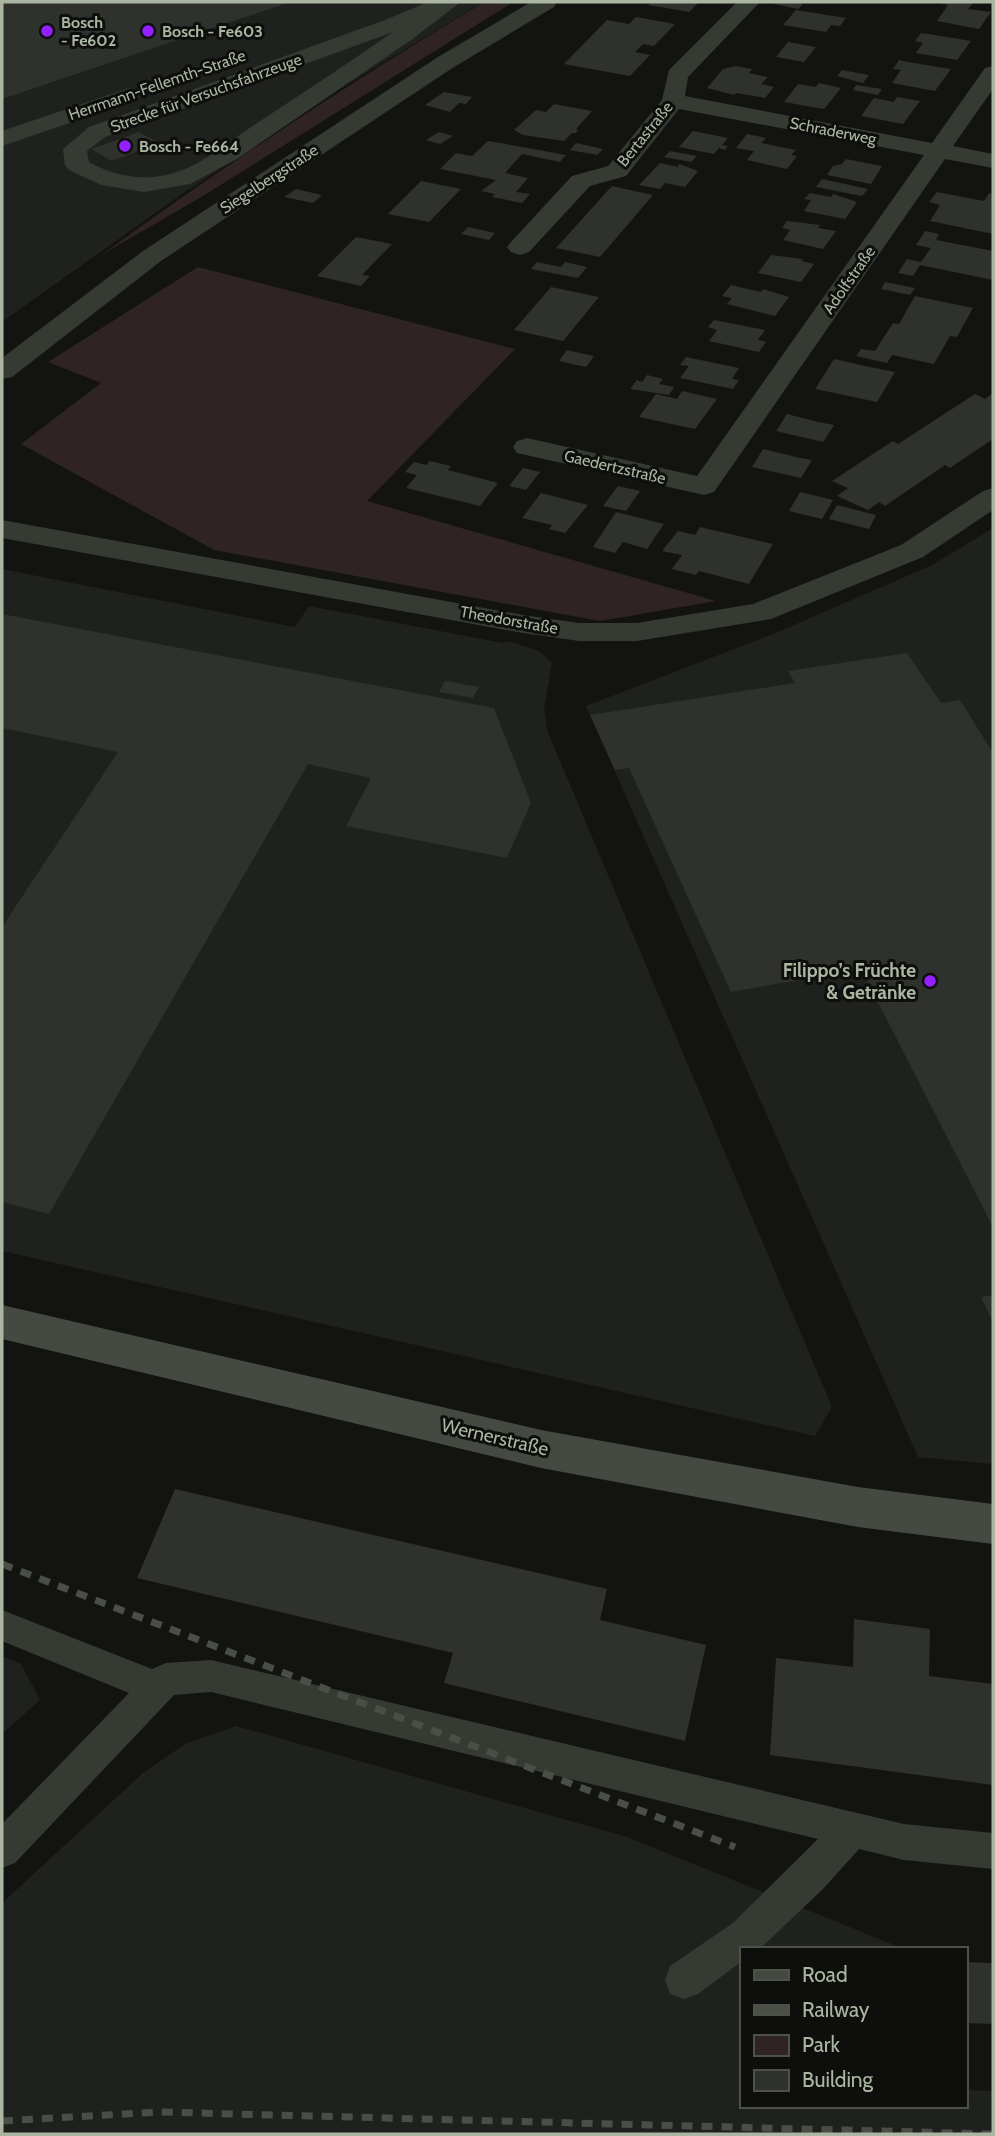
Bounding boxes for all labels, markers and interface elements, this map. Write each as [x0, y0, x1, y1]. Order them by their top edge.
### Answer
place label: Bosch - Fe602 [61, 13, 116, 50]
place label: Bosch - Fe603 [162, 22, 263, 41]
marker: Bosch - Fe602 [39, 23, 55, 39]
marker: Bosch - Fe603 [140, 23, 156, 39]
street label: Herrmann-Fellemth-Straße [66, 46, 248, 124]
street label: Strecke für Versuchsfahrzeuge [108, 50, 304, 136]
street label: Bertastraße [613, 98, 677, 170]
street label: Schraderweg [788, 113, 879, 149]
place label: Bosch - Fe664 [139, 137, 239, 156]
marker: Bosch - Fe664 [117, 138, 133, 154]
street label: Siegelbergstraße [217, 140, 321, 218]
street label: Adolfstraße [819, 242, 879, 318]
street label: Gaedertzstraße [562, 446, 668, 488]
street label: Theodorstraße [459, 602, 559, 638]
place label: Filippo’s Früchte & Getränke [783, 959, 916, 1004]
marker: Filippo’s Früchte & Getränke [922, 973, 938, 989]
street label: Wernerstraße [439, 1414, 551, 1461]
legend [740, 1947, 967, 2108]
text: Road [802, 1962, 848, 1987]
text: Railway [802, 1997, 870, 2022]
text: Park [802, 2032, 840, 2057]
text: Building [802, 2067, 874, 2092]

